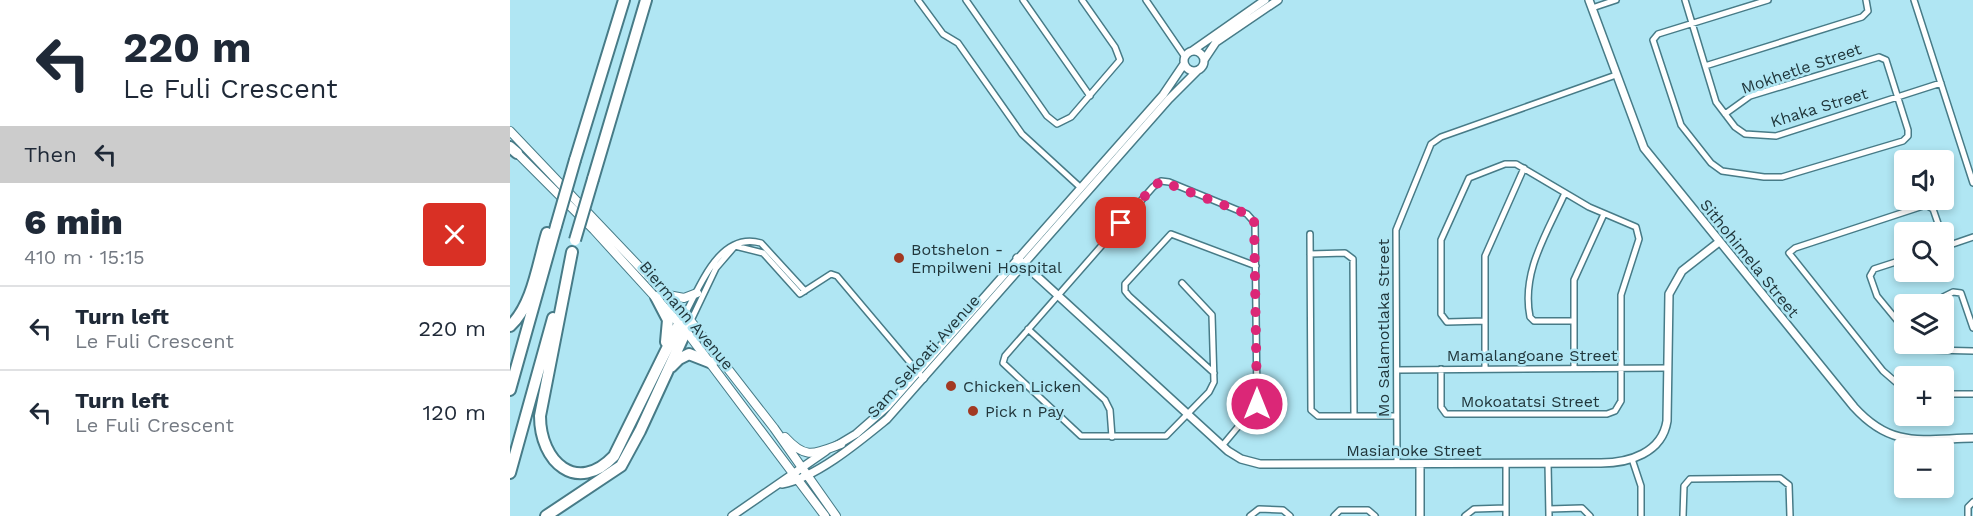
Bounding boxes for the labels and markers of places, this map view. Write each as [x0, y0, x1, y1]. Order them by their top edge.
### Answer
pin [1095, 197, 1146, 248]
place label: Botshelon - Empilweni Hospital [911, 240, 1062, 277]
marker: Botshelon - Empilweni Hospital [892, 251, 906, 265]
place label: Chicken Licken [963, 377, 1081, 396]
marker: Chicken Licken [944, 379, 958, 393]
place label: Pick n Pay [985, 402, 1065, 421]
marker: Pick n Pay [966, 404, 980, 418]

